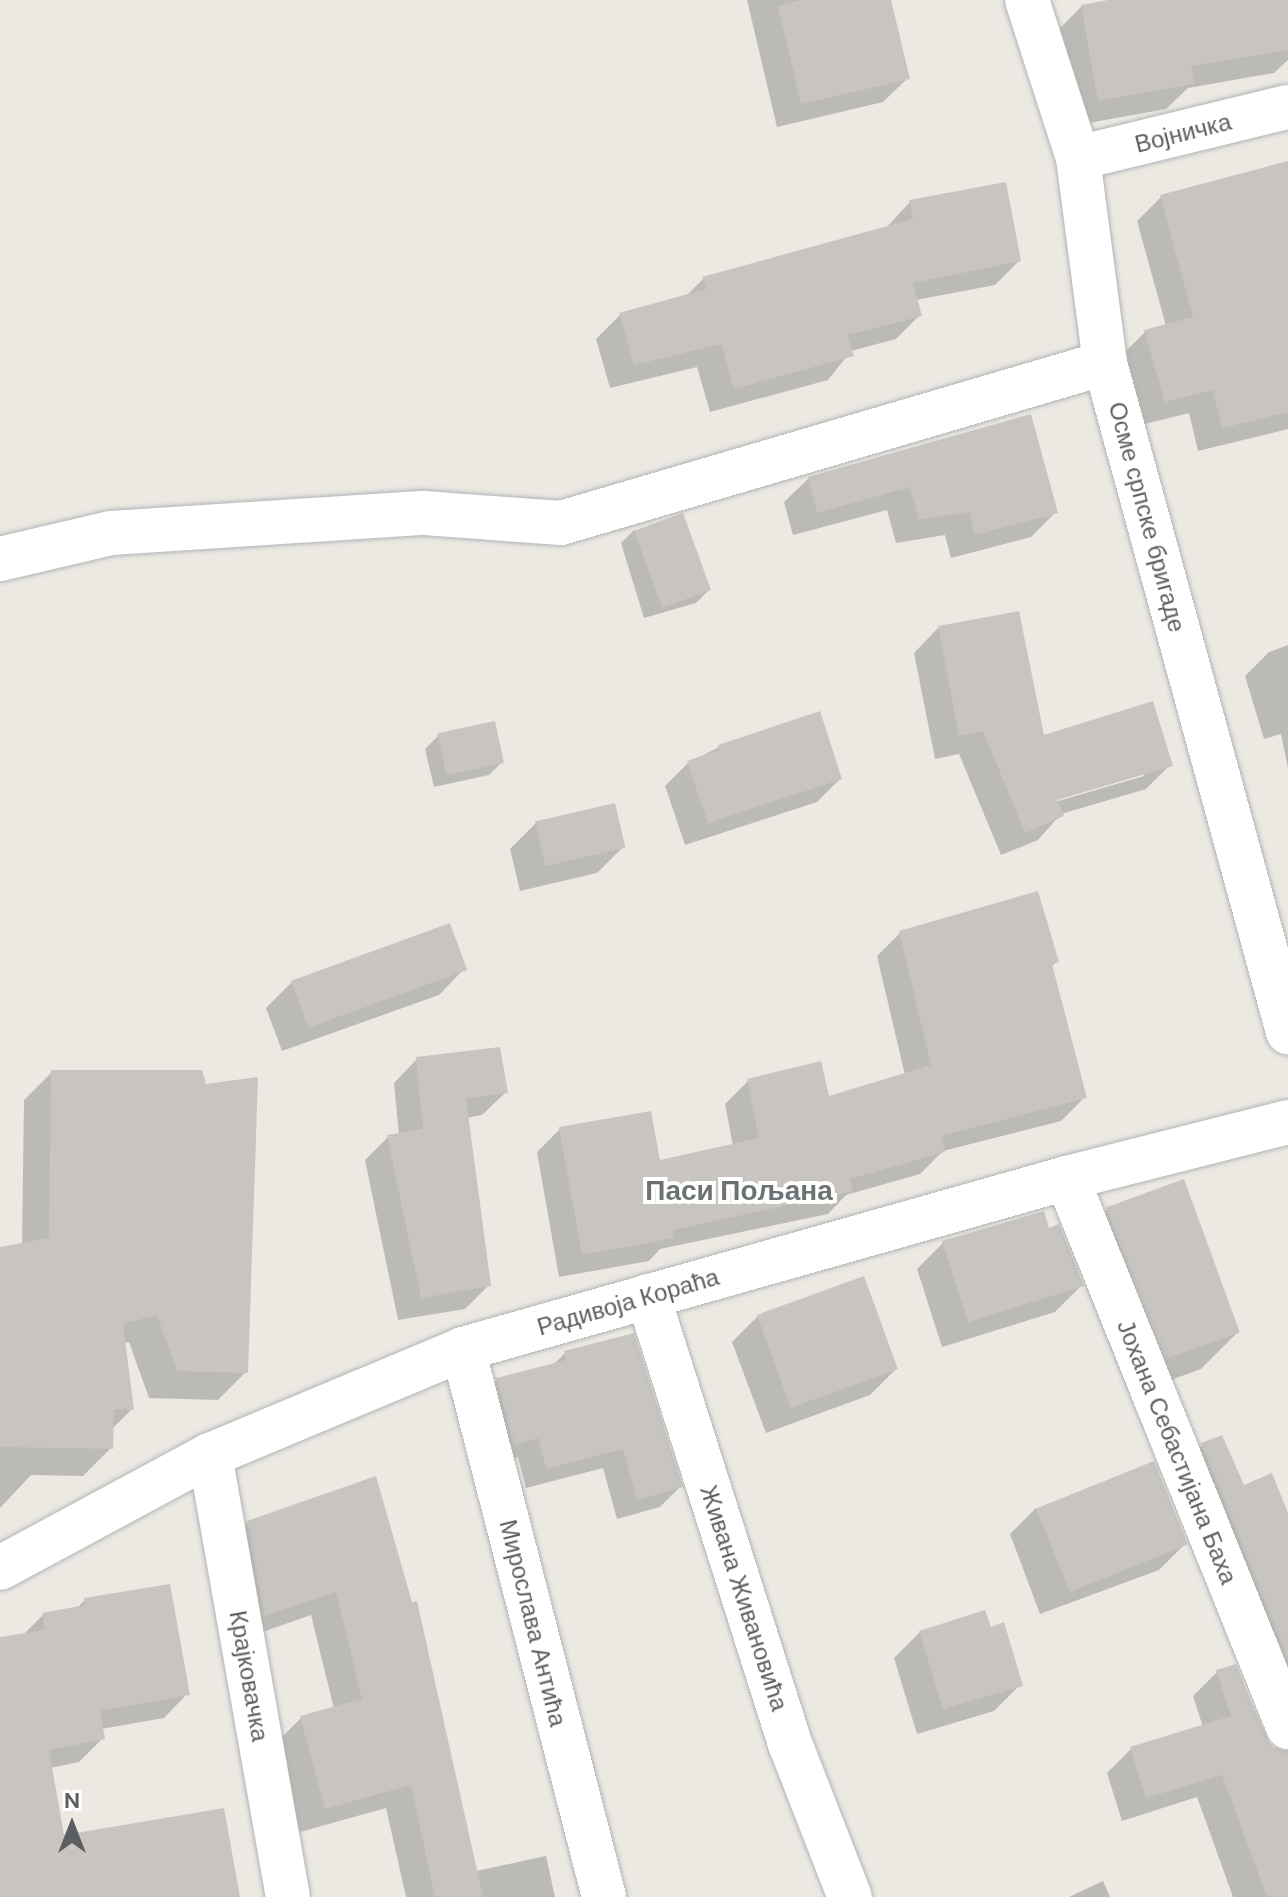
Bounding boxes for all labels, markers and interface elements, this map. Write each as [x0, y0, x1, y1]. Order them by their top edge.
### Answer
street label: Војничка [1132, 107, 1234, 159]
street label: Осме српске бригаде [1102, 399, 1192, 635]
district label: Паси Пољана [645, 1174, 833, 1208]
street label: Радивоја Кораћа [534, 1262, 722, 1342]
street label: Јохана Себастијана Баха [1111, 1316, 1243, 1588]
street label: Живана Живановића [694, 1482, 794, 1714]
street label: Мирослава Антића [493, 1517, 573, 1729]
street label: Крајковачка [223, 1608, 275, 1744]
north arrow [32, 1785, 112, 1865]
text: N [64, 1786, 80, 1815]

